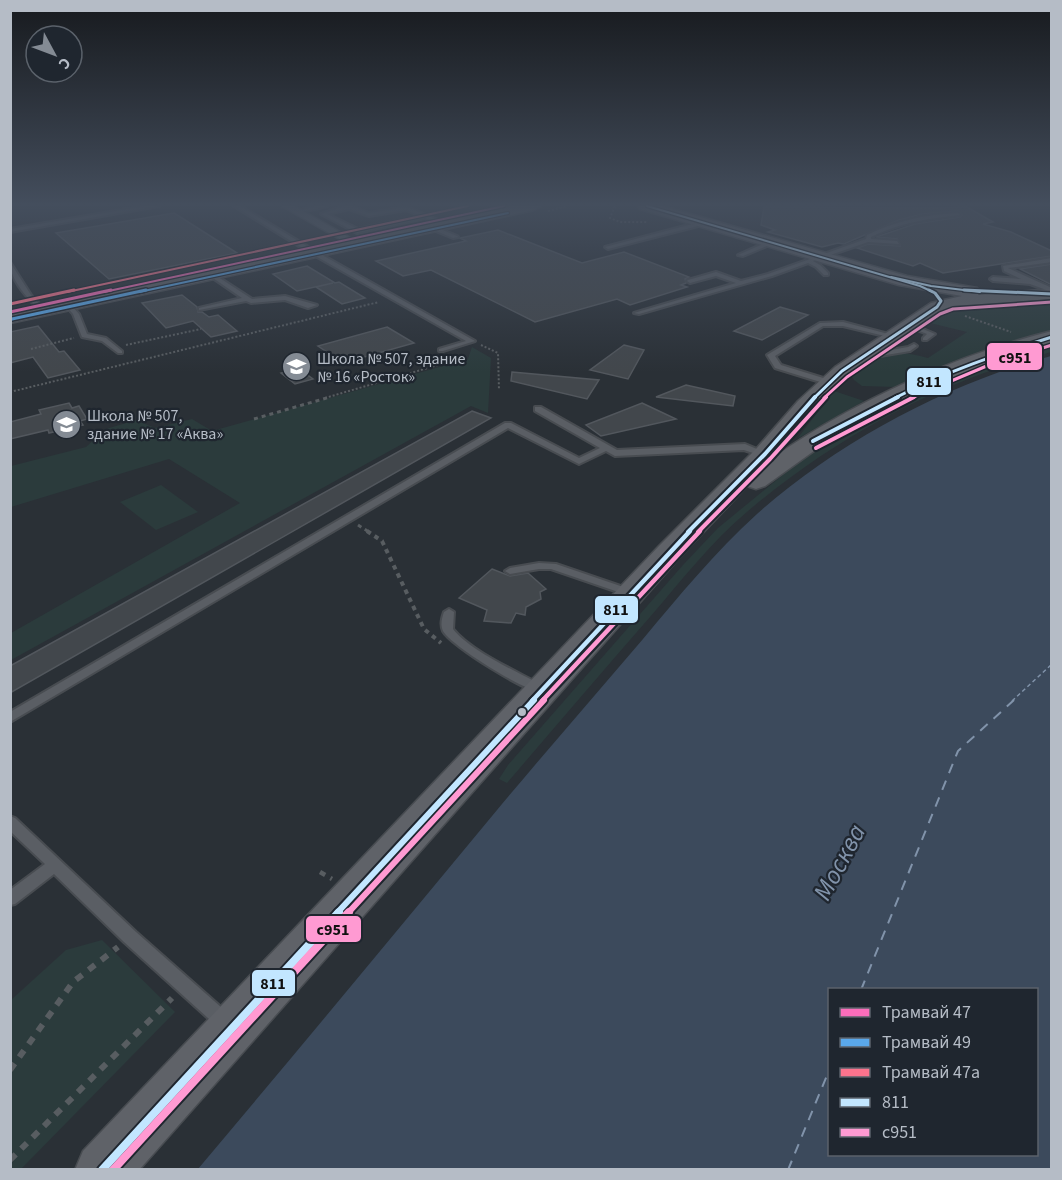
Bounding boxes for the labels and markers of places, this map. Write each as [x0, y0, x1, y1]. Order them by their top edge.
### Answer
place label: Школа № 507, здание № 16 «Росток» [317, 348, 466, 388]
school or university icon: Школа № 507, здание № 16 «Росток» [280, 351, 312, 383]
place label: Школа № 507, здание № 17 «Аква» [87, 405, 223, 445]
school or university icon: Школа № 507, здание № 17 «Аква» [50, 408, 82, 440]
unlabelled marker [516, 706, 528, 718]

